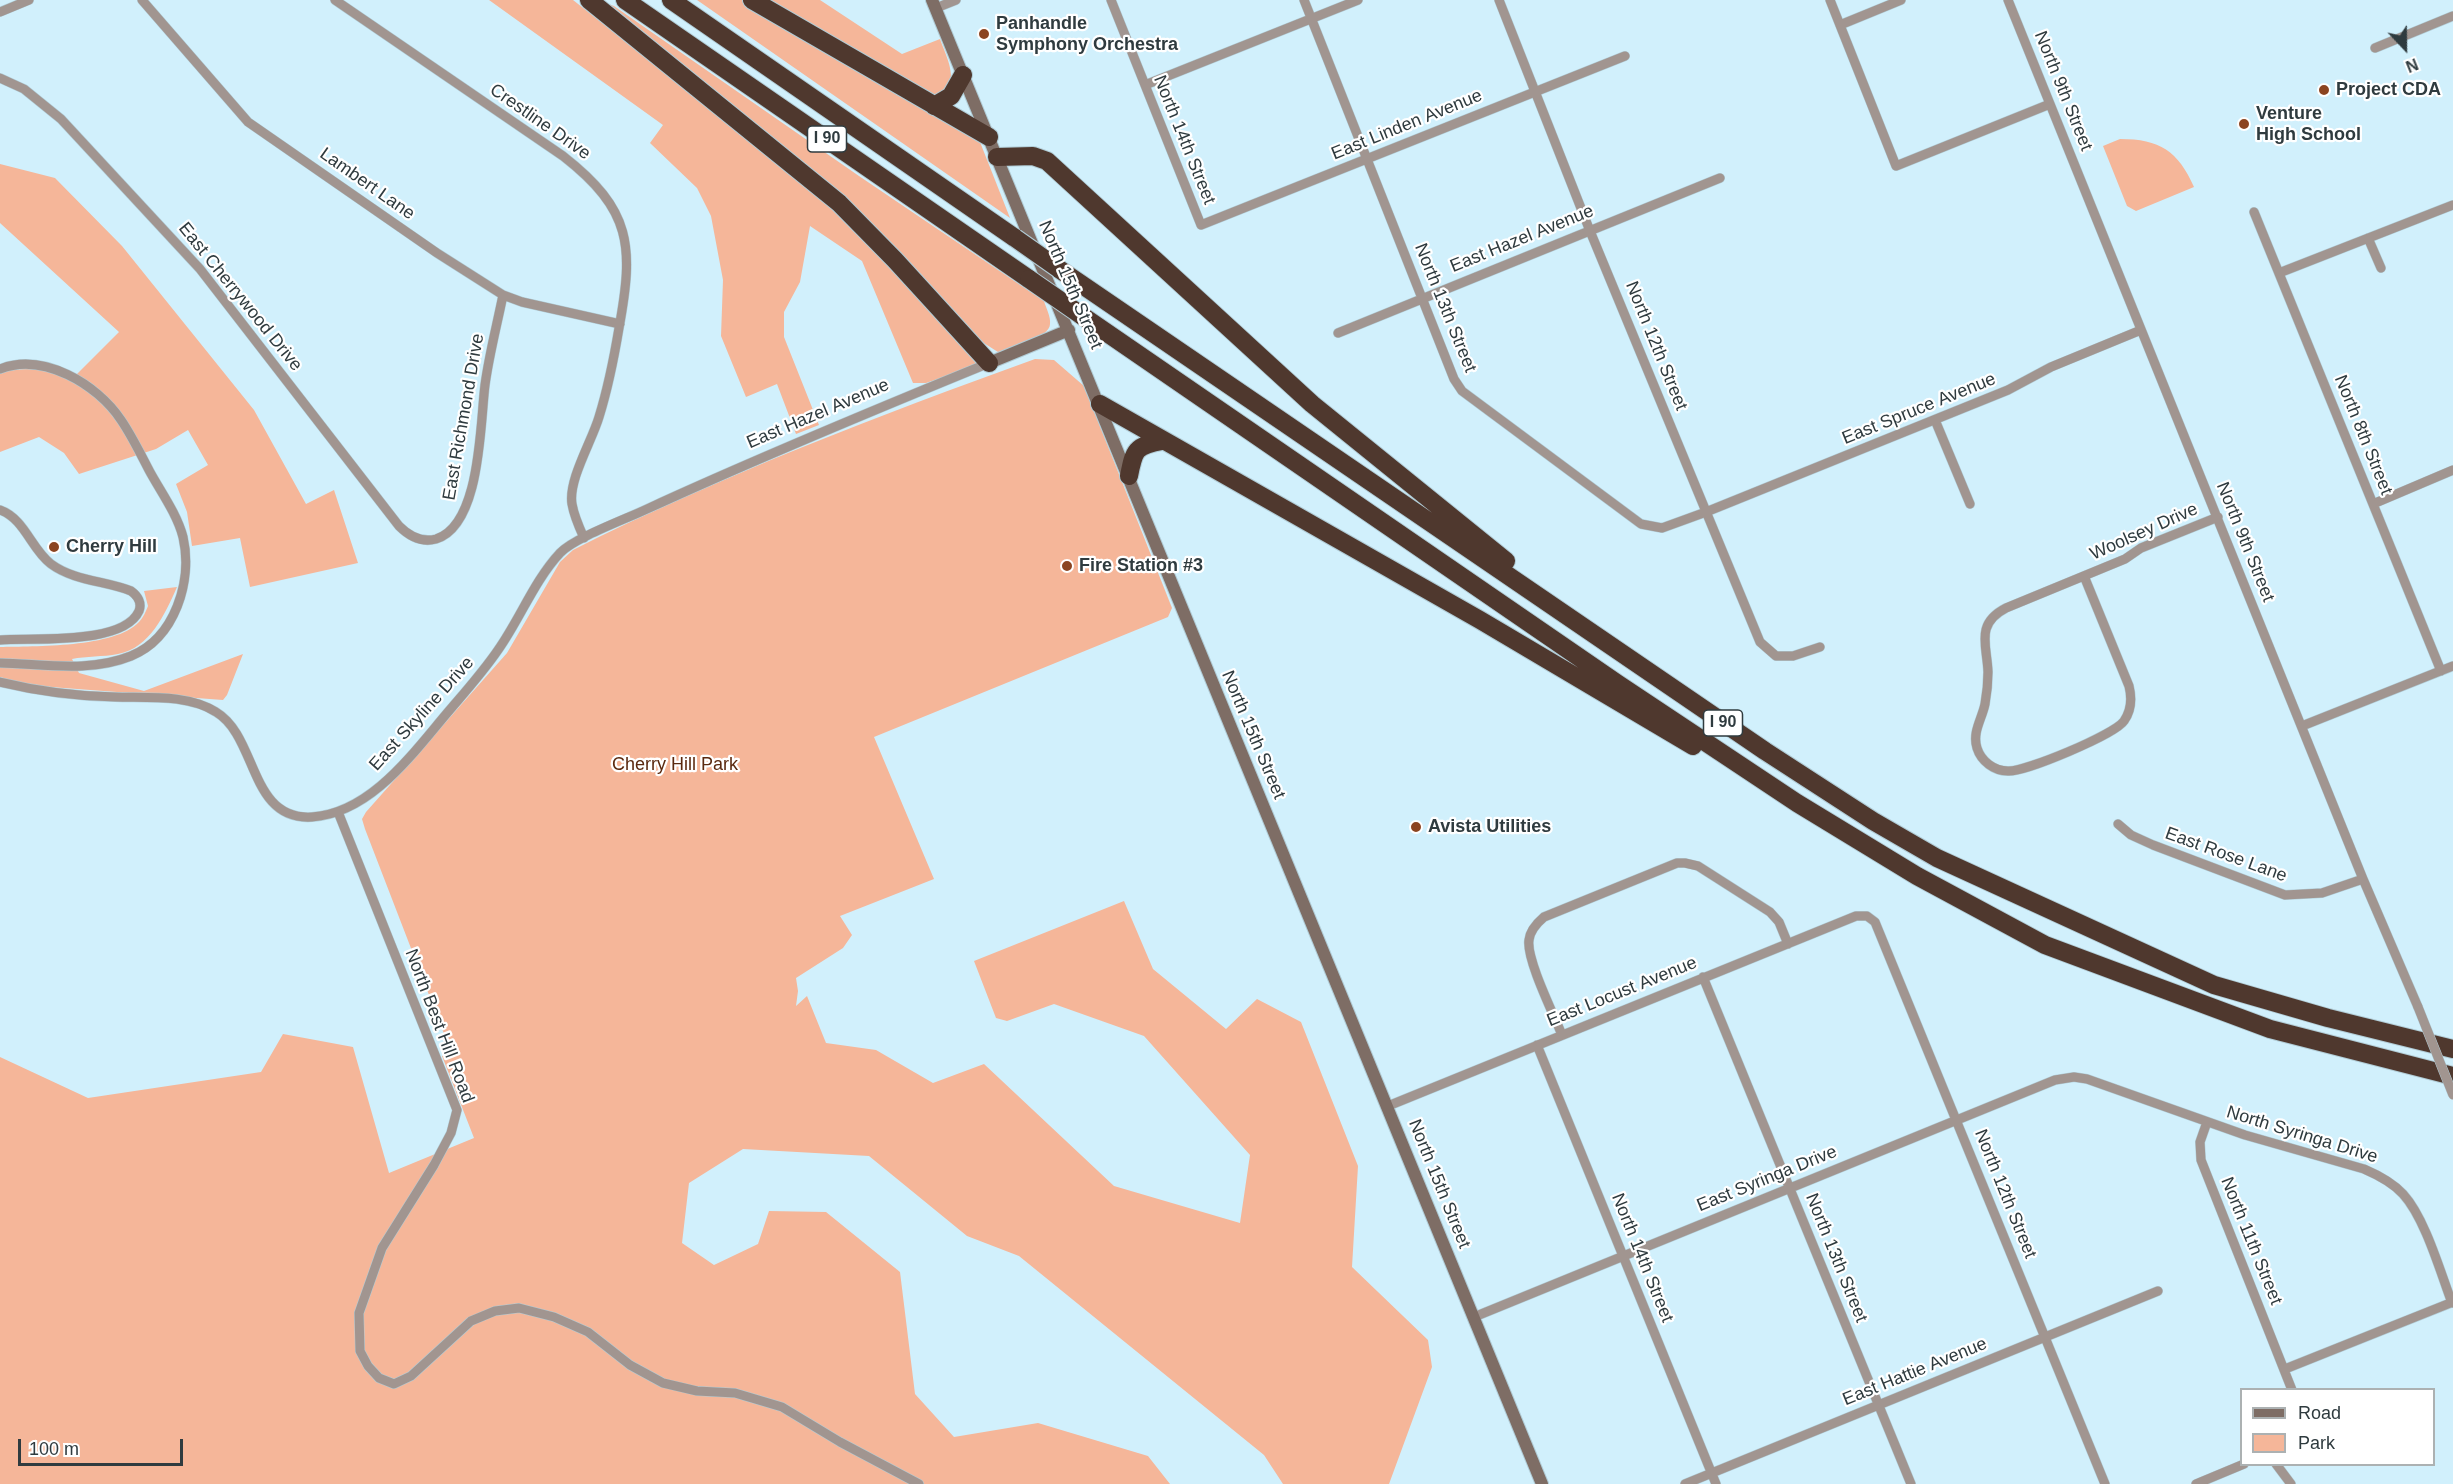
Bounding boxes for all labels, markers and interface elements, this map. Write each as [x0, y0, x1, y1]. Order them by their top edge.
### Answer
place label: Panhandle Symphony Orchestra [996, 13, 1178, 56]
north arrow [2375, 18, 2435, 78]
marker: Panhandle Symphony Orchestra [977, 27, 991, 41]
street label: North 9th Street [2029, 28, 2097, 154]
text: N [2403, 55, 2420, 75]
street label: North 14th Street [1148, 72, 1220, 208]
street label: Crestline Drive [485, 79, 595, 165]
place label: Project CDA [2336, 79, 2441, 101]
marker: Project CDA [2317, 83, 2331, 97]
street label: East Linden Avenue [1328, 85, 1486, 165]
place label: Venture High School [2256, 103, 2361, 146]
marker: Venture High School [2237, 117, 2251, 131]
road number: I 90 [808, 126, 846, 152]
street label: Lambert Lane [315, 143, 419, 225]
street label: East Hazel Avenue [1447, 200, 1597, 278]
street label: East Cherrywood Drive [173, 218, 307, 376]
street label: North 15th Street [1033, 218, 1107, 352]
street label: North 13th Street [1409, 240, 1481, 376]
street label: North 12th Street [1620, 278, 1692, 414]
street label: East Richmond Drive [439, 332, 489, 502]
street label: East Spruce Avenue [1839, 368, 1999, 450]
street label: North 8th Street [2329, 372, 2397, 498]
street label: East Hazel Avenue [743, 374, 893, 454]
street label: North 9th Street [2211, 479, 2279, 605]
street label: Woolsey Drive [2087, 499, 2201, 565]
place label: Cherry Hill [66, 536, 157, 558]
marker: Cherry Hill [47, 540, 61, 554]
place label: Fire Station #3 [1079, 555, 1203, 577]
marker: Fire Station #3 [1060, 559, 1074, 573]
street label: East Skyline Drive [365, 653, 479, 775]
street label: North 15th Street [1216, 668, 1290, 802]
road number: I 90 [1704, 710, 1742, 736]
park label: Cherry Hill Park [612, 754, 738, 776]
place label: Avista Utilities [1428, 816, 1551, 838]
marker: Avista Utilities [1409, 820, 1423, 834]
street label: East Rose Lane [2162, 823, 2290, 887]
street label: North Best Hill Road [400, 946, 478, 1106]
street label: East Locust Avenue [1544, 952, 1700, 1032]
street label: North Syringa Drive [2224, 1102, 2380, 1168]
street label: North 15th Street [1403, 1116, 1475, 1252]
street label: North 12th Street [1969, 1126, 2041, 1262]
street label: East Syringa Drive [1694, 1141, 1840, 1217]
street label: North 11th Street [2216, 1174, 2286, 1308]
street label: North 14th Street [1606, 1190, 1678, 1326]
street label: North 13th Street [1800, 1190, 1872, 1326]
street label: East Hattie Avenue [1840, 1333, 1990, 1411]
legend [2240, 1388, 2435, 1466]
text: Road [2298, 1403, 2341, 1423]
scale bar [21, 1427, 186, 1465]
text: Park [2298, 1433, 2335, 1453]
text: 100 m [29, 1439, 79, 1459]

